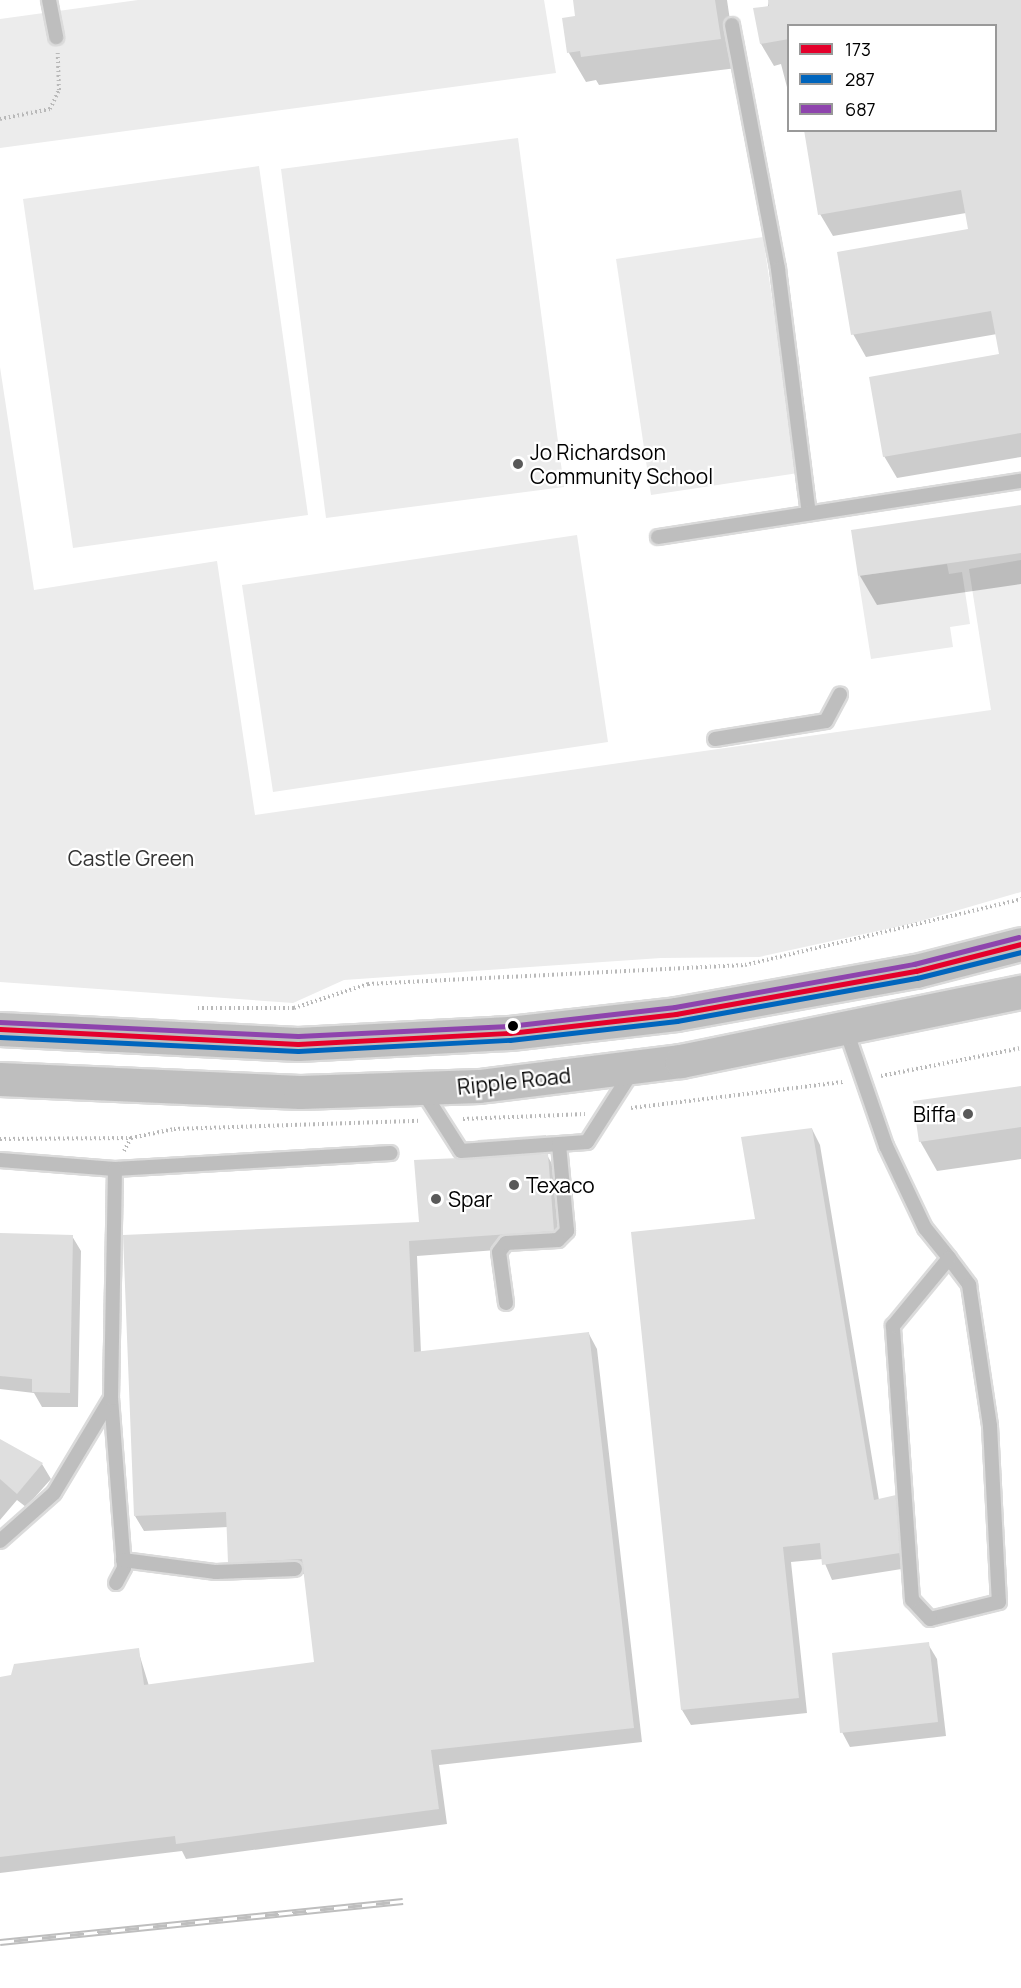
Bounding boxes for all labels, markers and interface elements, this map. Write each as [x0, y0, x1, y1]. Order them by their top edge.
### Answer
legend [787, 24, 997, 132]
text: 173 [845, 37, 871, 61]
text: 287 [845, 67, 875, 91]
text: 687 [845, 97, 876, 121]
place label: Jo Richardson Community School [530, 439, 713, 489]
marker: Jo Richardson Community School [511, 457, 525, 471]
park label: Castle Green [68, 845, 194, 871]
unlabelled marker [507, 1020, 519, 1032]
street label: Ripple Road [456, 1063, 572, 1099]
place label: Biffa [913, 1101, 956, 1127]
marker: Biffa [961, 1107, 975, 1121]
place label: Texaco [526, 1172, 595, 1198]
marker: Texaco [507, 1178, 521, 1192]
place label: Spar [448, 1186, 493, 1212]
marker: Spar [429, 1192, 443, 1206]

